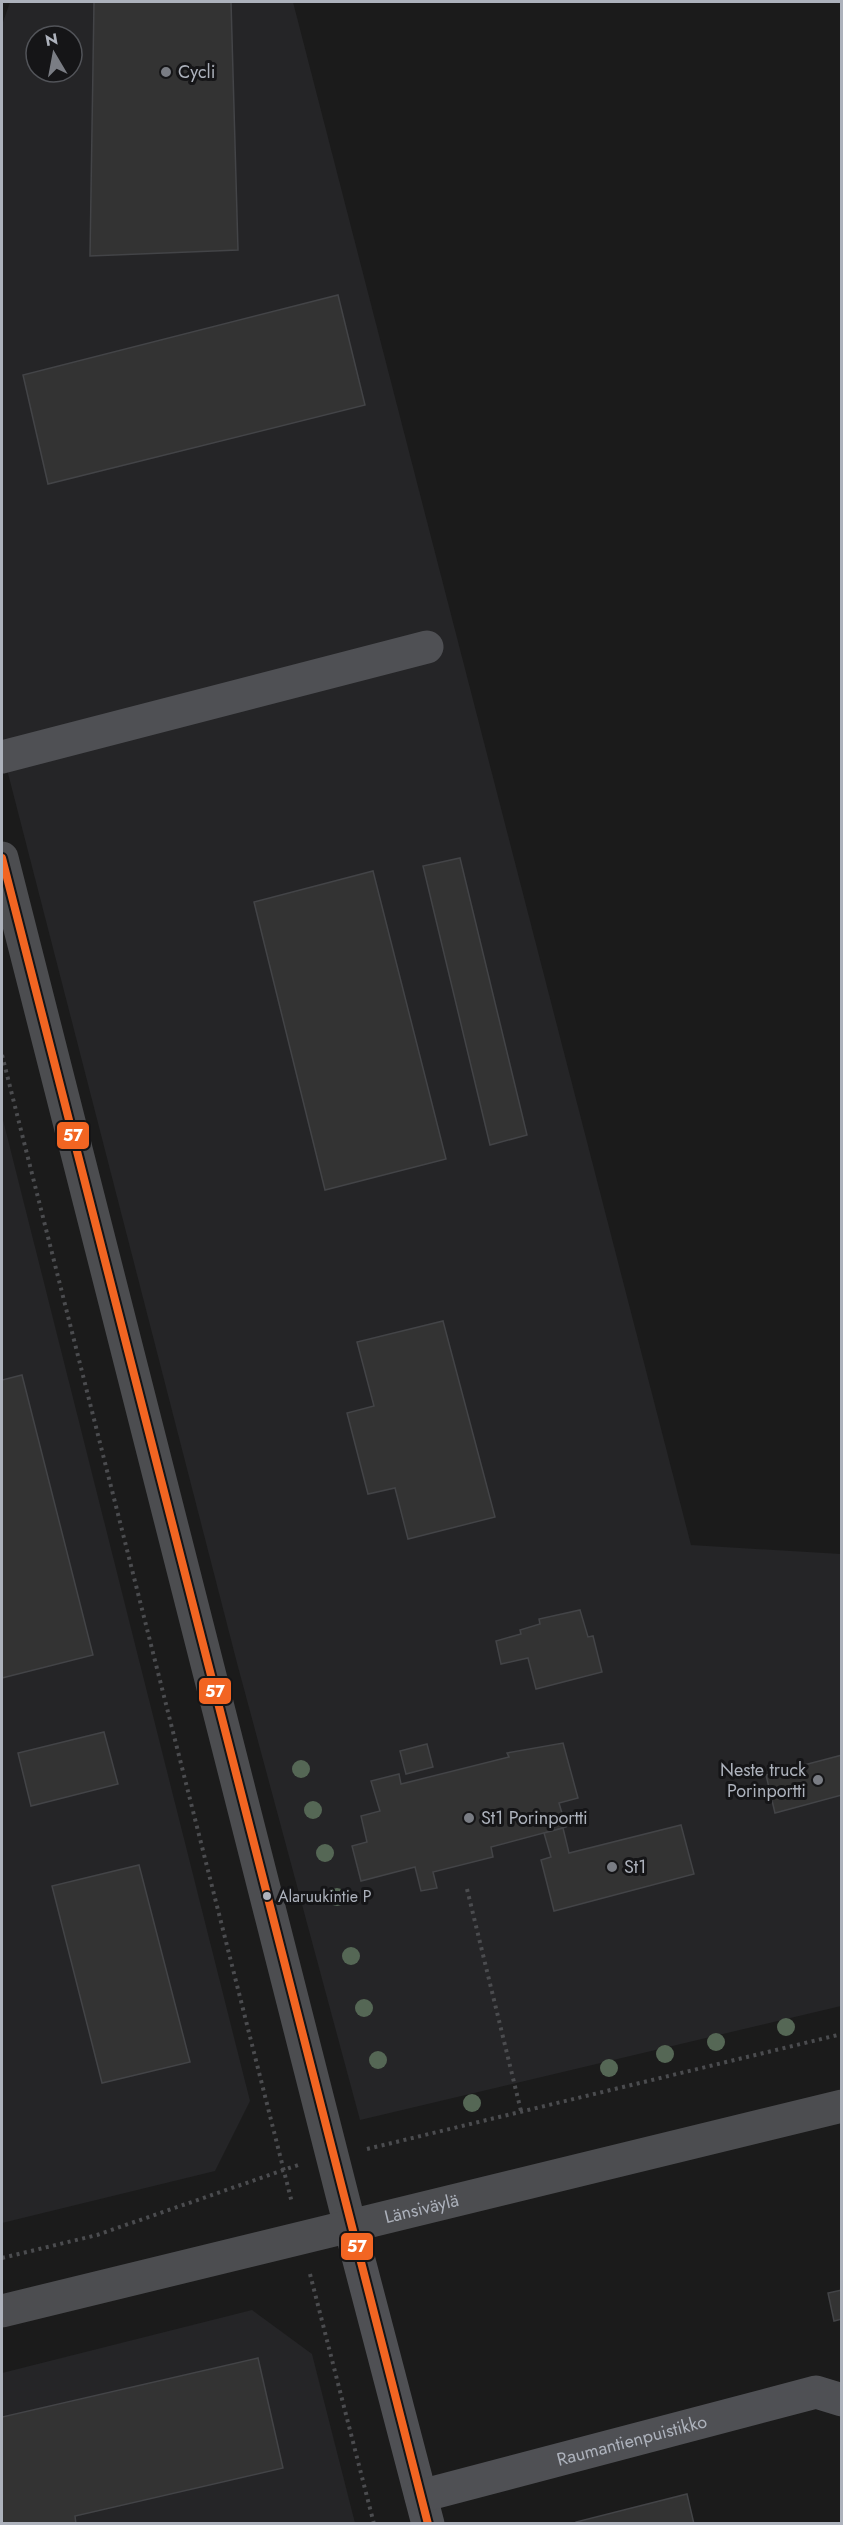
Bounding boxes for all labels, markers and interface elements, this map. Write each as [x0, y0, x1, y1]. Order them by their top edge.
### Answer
north arrow [24, 24, 84, 84]
text: N [43, 27, 60, 52]
place label: Cycli [178, 59, 215, 85]
marker: Cycli [159, 65, 173, 79]
line badge: 57 [56, 1121, 90, 1150]
text: 57 [63, 1124, 83, 1147]
line badge: 57 [198, 1677, 232, 1705]
text: 57 [205, 1680, 225, 1703]
place label: Neste truck Porinportti [720, 1757, 806, 1804]
marker: Neste truck Porinportti [811, 1773, 825, 1787]
place label: St1 Porinportti [481, 1805, 588, 1831]
marker: St1 Porinportti [462, 1811, 476, 1825]
place label: St1 [624, 1854, 646, 1880]
marker: St1 [605, 1860, 619, 1874]
place label: Alaruukintie P [278, 1885, 372, 1908]
marker: Alaruukintie P [261, 1890, 273, 1902]
street label: Länsiväylä [382, 2187, 461, 2230]
line badge: 57 [340, 2232, 374, 2261]
text: 57 [347, 2235, 367, 2258]
street label: Raumantienpuistikko [554, 2408, 710, 2473]

